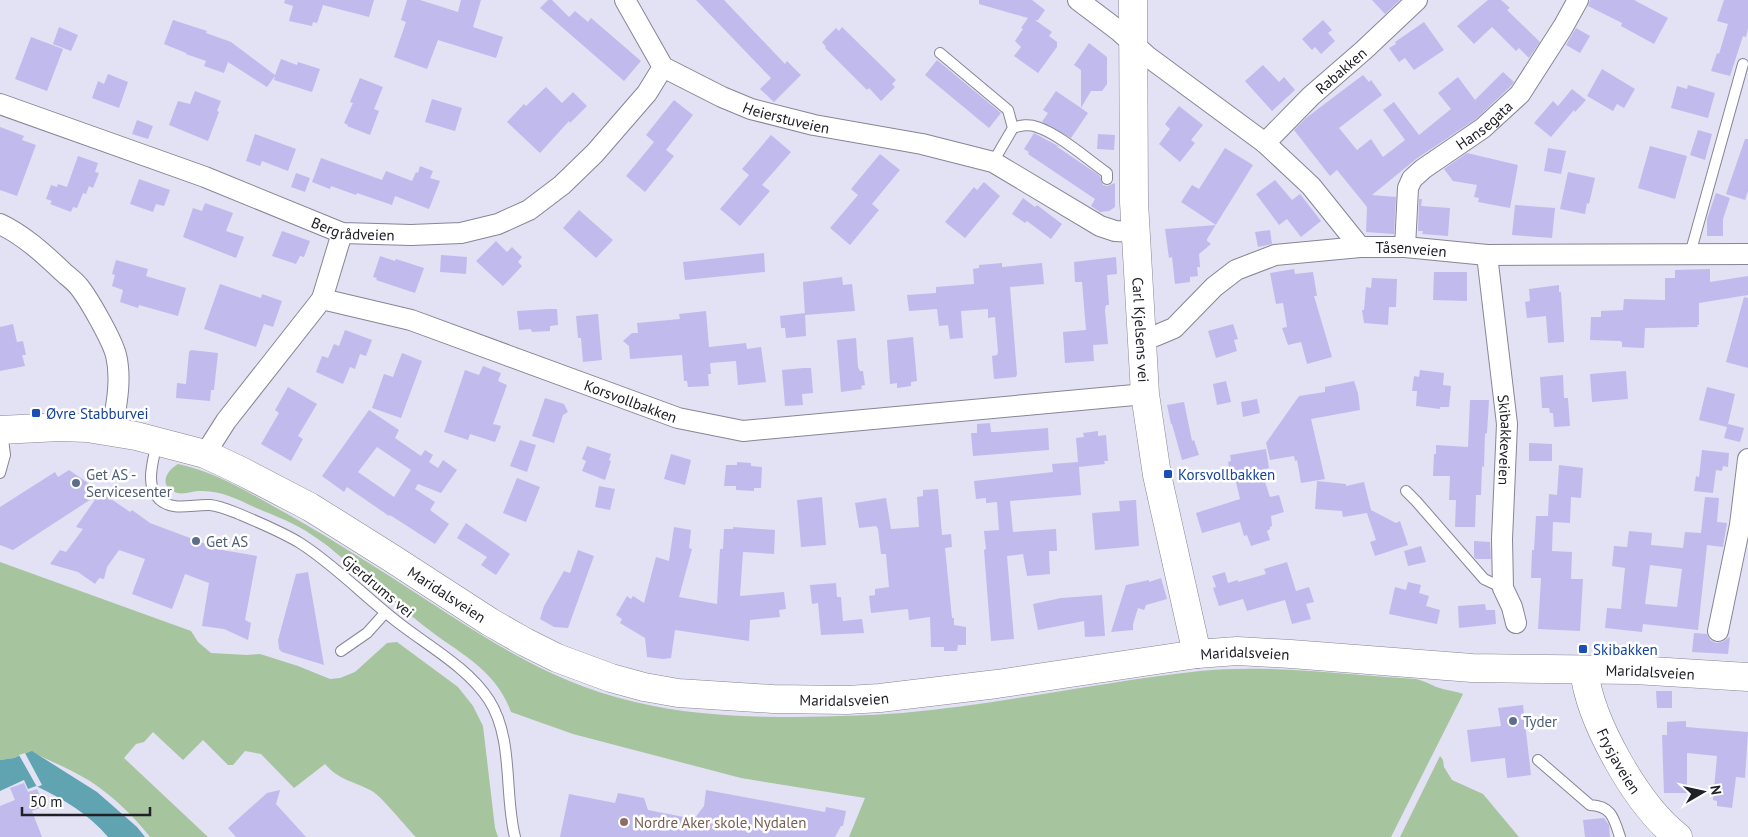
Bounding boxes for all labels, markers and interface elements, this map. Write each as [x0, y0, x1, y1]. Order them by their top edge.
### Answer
street label: Rabakken [1311, 43, 1370, 98]
street label: Hansegata [1452, 96, 1516, 153]
street label: Heierstuveien [740, 97, 831, 137]
street label: Bergrådveien [309, 212, 395, 244]
street label: Tåsenveien [1376, 237, 1448, 261]
street label: Carl Kjelsens vei [1129, 277, 1154, 383]
street label: Korsvollbakken [582, 375, 680, 426]
street label: Skibakkeveien [1494, 393, 1517, 486]
place label: Øvre Stabburvei [46, 404, 149, 423]
marker: Øvre Stabburvei [30, 407, 42, 419]
place label: Get AS - Servicesenter [86, 465, 172, 501]
place label: Korsvollbakken [1178, 465, 1275, 484]
marker: Korsvollbakken [1162, 468, 1174, 480]
marker: Get AS - Servicesenter [70, 477, 82, 489]
place label: Get AS [206, 532, 248, 551]
marker: Get AS [190, 535, 202, 547]
street label: Gjerdrums vei [338, 550, 418, 622]
street label: Maridalsveien [404, 562, 490, 626]
place label: Skibakken [1593, 640, 1658, 659]
street label: Maridalsveien [1200, 642, 1290, 663]
marker: Skibakken [1577, 643, 1589, 655]
street label: Maridalsveien [1605, 660, 1695, 683]
street label: Maridalsveien [799, 688, 890, 710]
place label: Tyder [1523, 712, 1557, 731]
marker: Tyder [1507, 715, 1519, 727]
street label: Frysjaveien [1593, 725, 1645, 797]
north arrow [1678, 767, 1728, 817]
scale bar [22, 784, 150, 816]
text: N [1706, 784, 1725, 796]
text: 50 m [30, 792, 63, 811]
place label: Nordre Aker skole, Nydalen [634, 813, 806, 832]
marker: Nordre Aker skole, Nydalen [618, 816, 630, 828]

